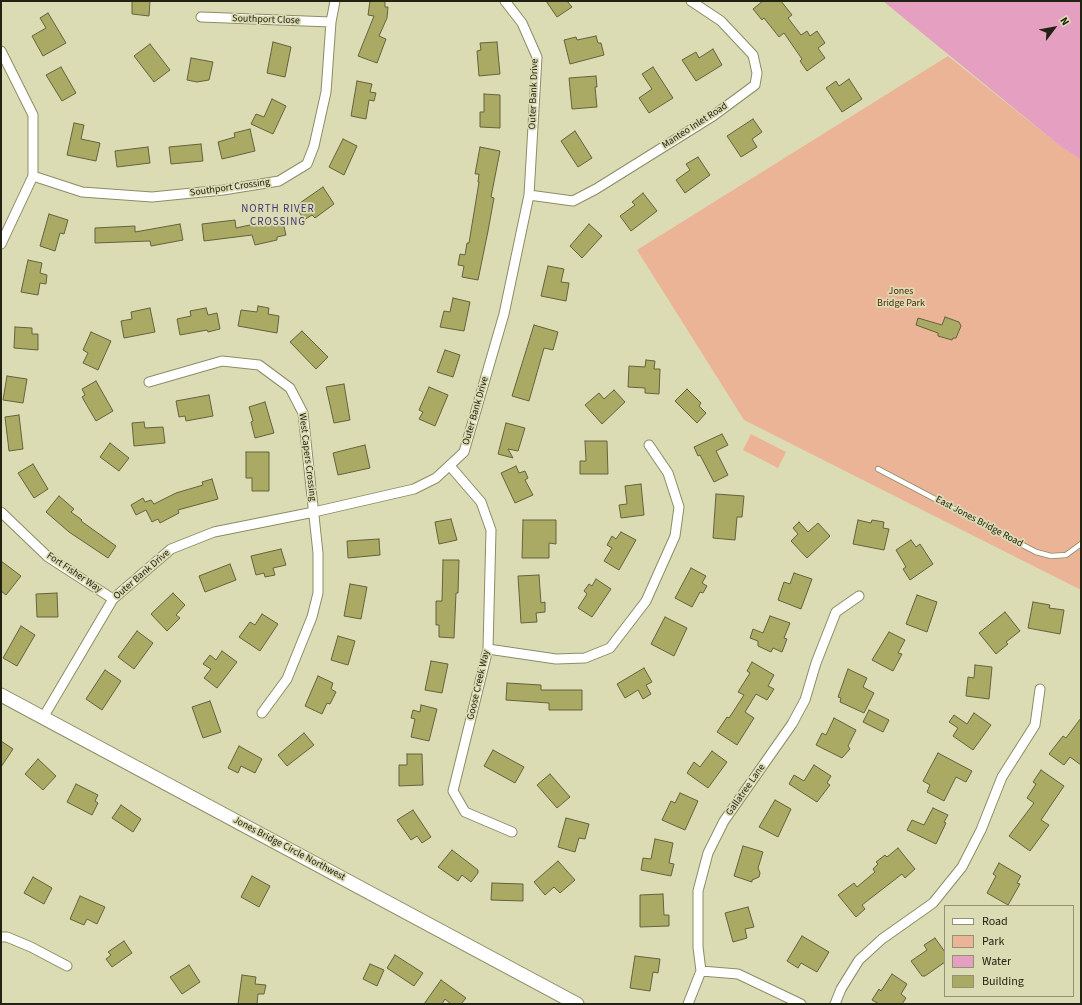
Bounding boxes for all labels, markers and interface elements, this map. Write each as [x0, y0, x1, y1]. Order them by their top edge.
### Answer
north arrow [1034, 8, 1074, 48]
street label: Southport Close [232, 13, 300, 27]
text: N [1056, 14, 1073, 28]
street label: Outer Bank Drive [527, 58, 541, 130]
street label: Manteo Inlet Road [660, 100, 730, 152]
street label: Southport Crossing [189, 176, 271, 200]
district label: NORTH RIVER CROSSING [241, 203, 315, 229]
park label: Jones Bridge Park [877, 286, 925, 310]
street label: Outer Bank Drive [460, 375, 492, 447]
street label: West Capers Crossing [296, 412, 318, 502]
street label: East Jones Bridge Road [933, 494, 1025, 550]
street label: Outer Bank Drive [111, 547, 173, 603]
street label: Fort Fisher Way [44, 550, 104, 596]
street label: Goose Creek Way [465, 649, 493, 721]
street label: Gallatree Lane [724, 762, 768, 818]
street label: Jones Bridge Circle Northwest [231, 814, 347, 884]
legend [944, 905, 1074, 997]
text: Road [982, 913, 1008, 930]
text: Park [982, 933, 1004, 950]
text: Water [982, 953, 1011, 970]
text: Building [982, 973, 1024, 990]

